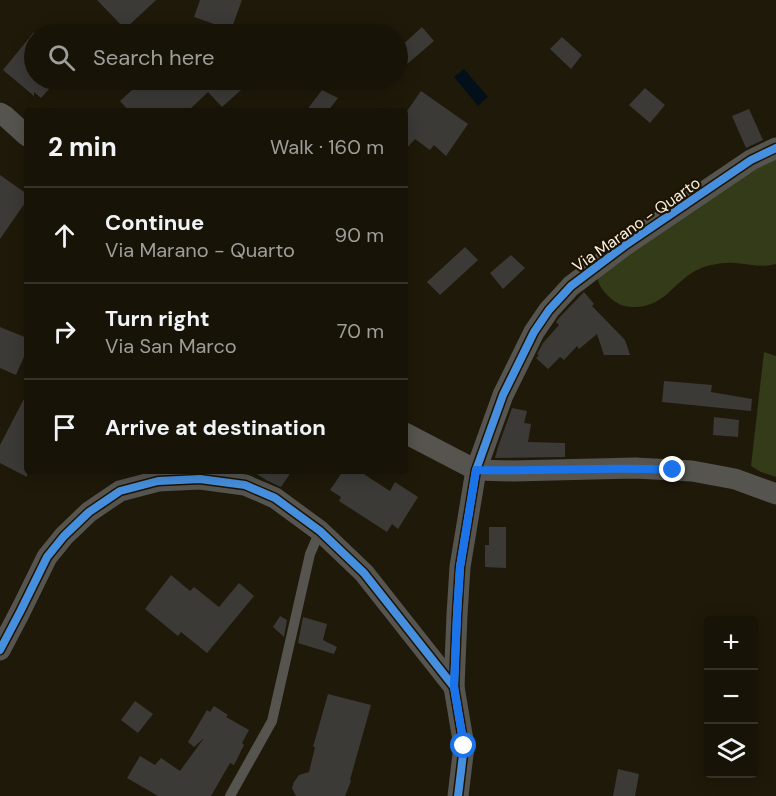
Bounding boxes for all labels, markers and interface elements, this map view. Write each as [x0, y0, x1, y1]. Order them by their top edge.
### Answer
search box [24, 24, 408, 90]
icon: search [45, 41, 78, 74]
text: Search here [93, 43, 214, 72]
text: 2 min [48, 130, 117, 164]
text: Walk · 160 m [270, 134, 384, 160]
street label: Via Marano - Quarto [568, 172, 705, 277]
text: Continue [105, 208, 204, 237]
icon: ahead [48, 219, 81, 252]
text: 90 m [335, 222, 384, 248]
text: Via Marano - Quarto [105, 237, 295, 263]
text: Turn right [105, 304, 210, 333]
icon: right [48, 315, 81, 348]
text: 70 m [337, 318, 384, 344]
text: Via San Marco [105, 333, 237, 359]
icon: arrive [48, 411, 81, 444]
text: Arrive at destination [105, 413, 326, 442]
route end [659, 456, 685, 482]
map controls [704, 616, 758, 778]
button: + [704, 616, 758, 670]
button: − [704, 670, 758, 724]
button: layers [704, 724, 758, 778]
route start [450, 732, 476, 758]

